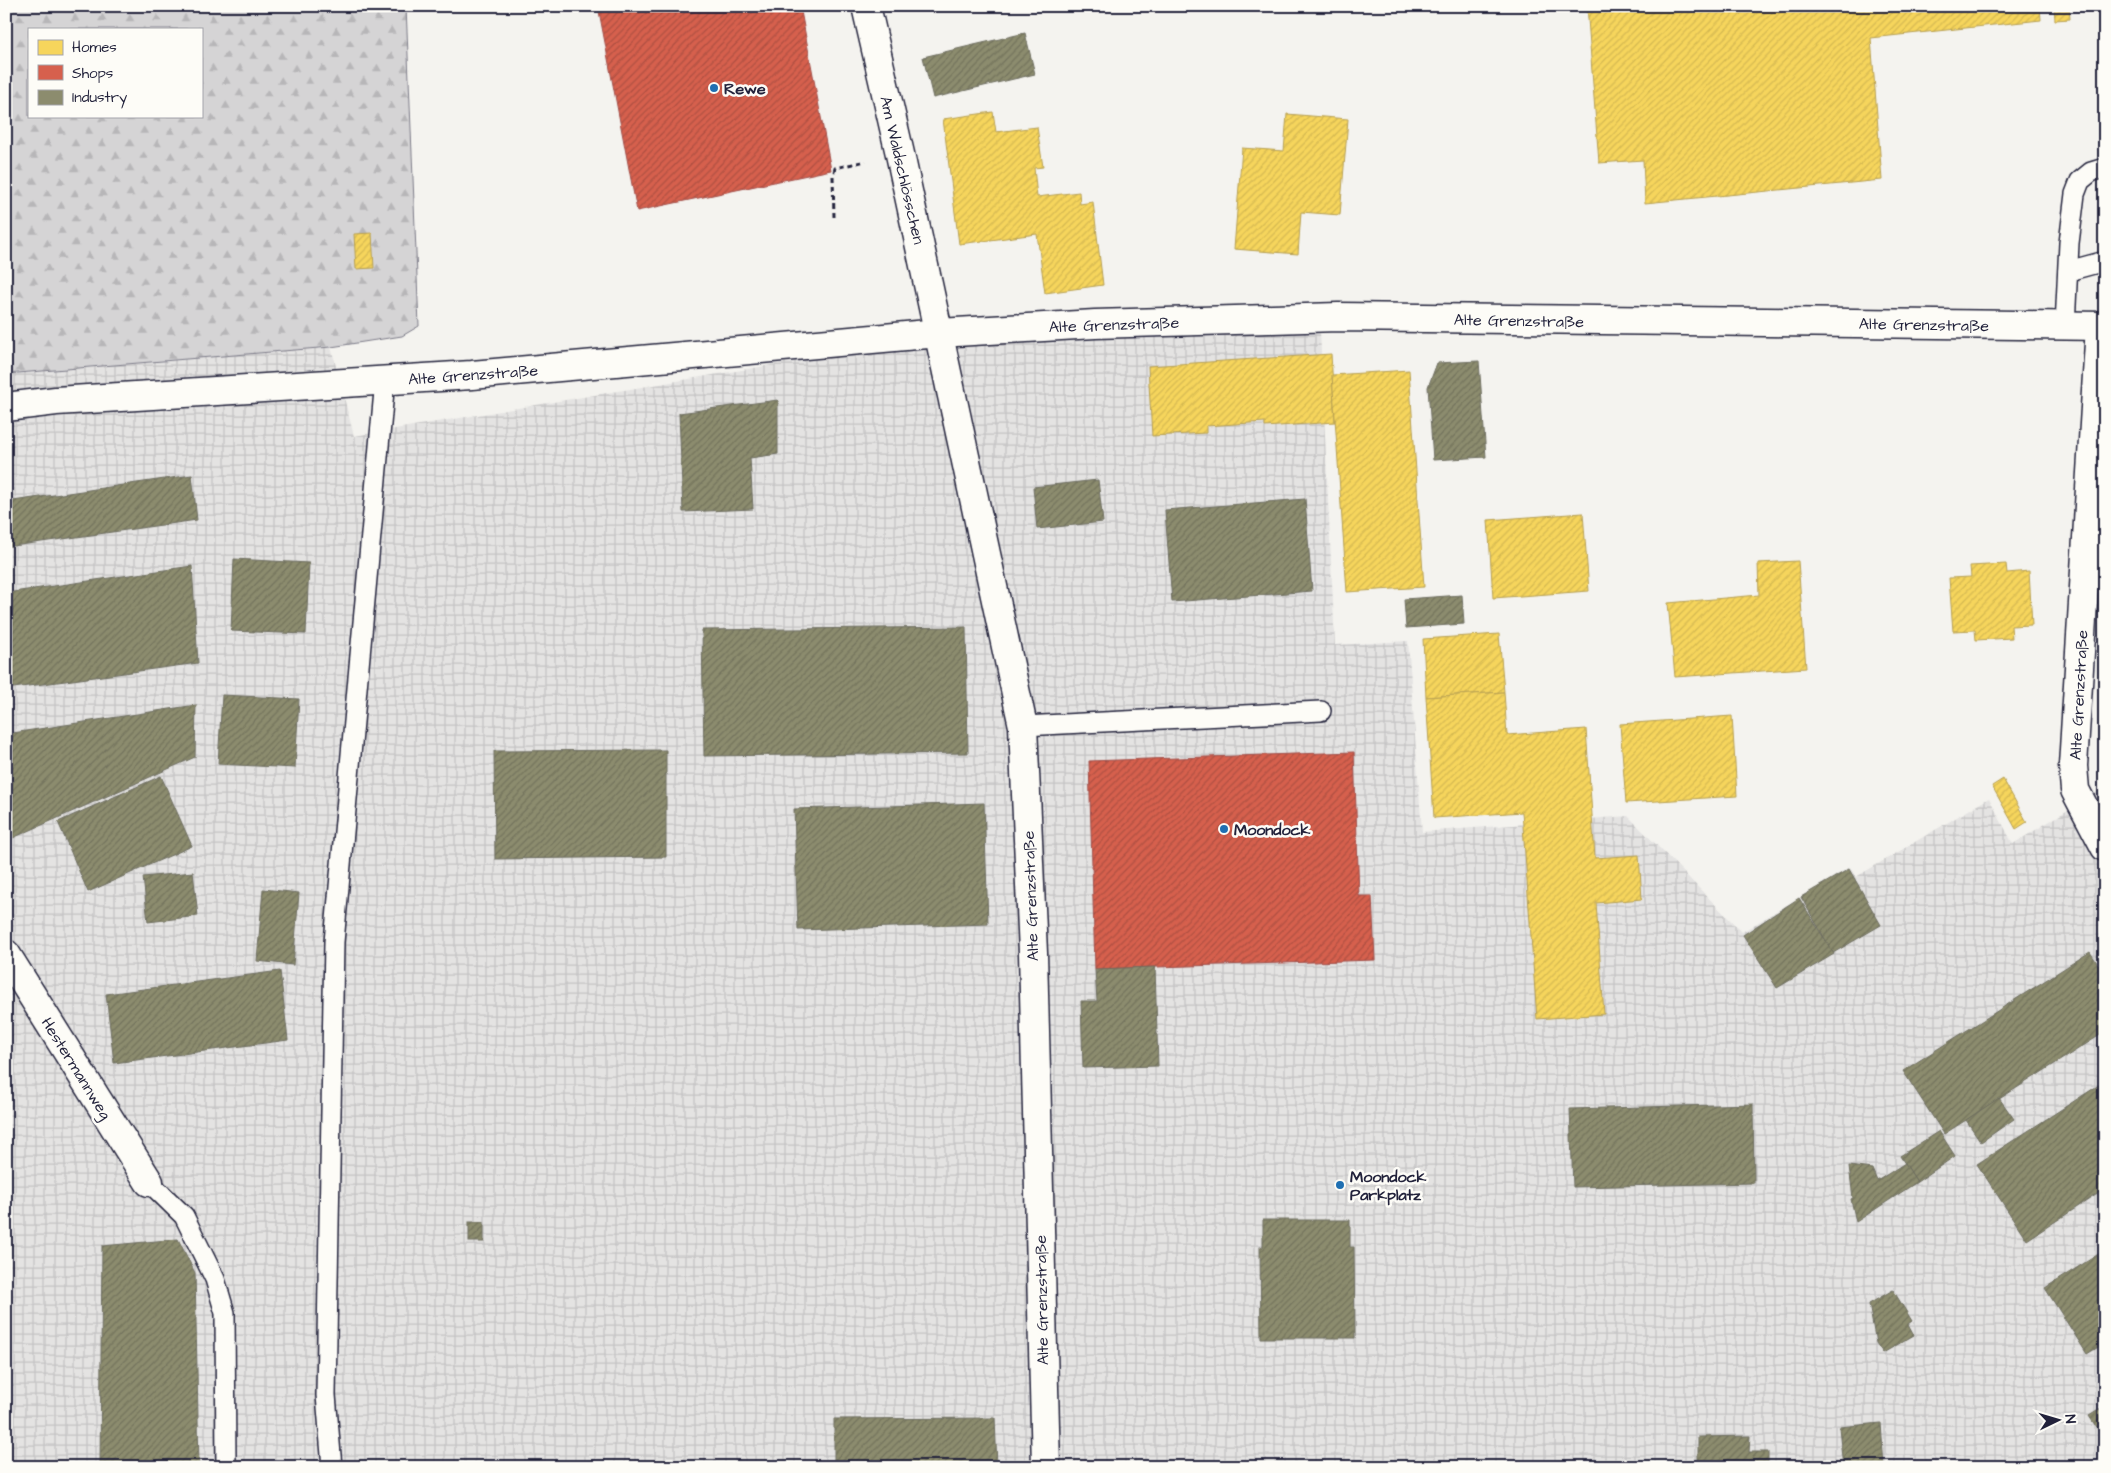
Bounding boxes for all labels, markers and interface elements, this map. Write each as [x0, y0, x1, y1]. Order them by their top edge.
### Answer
legend [28, 28, 202, 118]
text: Homes [72, 37, 117, 58]
text: Shops [72, 63, 114, 84]
place label: Rewe [724, 78, 766, 100]
marker: Rewe [708, 82, 720, 94]
text: Industry [72, 87, 127, 109]
street label: Am Waldschlösschen [874, 94, 930, 246]
street label: Alte Grenzstraße [1454, 309, 1585, 333]
street label: Alte Grenzstraße [1049, 312, 1180, 338]
street label: Alte Grenzstraße [1859, 313, 1990, 337]
street label: Alte Grenzstraße [407, 359, 539, 391]
street label: Alte Grenzstraße [2065, 629, 2093, 761]
place label: Moondock [1234, 819, 1311, 841]
marker: Moondock [1218, 823, 1230, 835]
street label: Alte Grenzstraße [1018, 830, 1044, 961]
street label: Hestermannweg [35, 1013, 116, 1124]
place label: Moondock Parkplatz [1350, 1166, 1427, 1206]
marker: Moondock Parkplatz [1334, 1179, 1346, 1191]
street label: Alte Grenzstraße [1030, 1234, 1054, 1365]
north arrow [2034, 1396, 2084, 1446]
text: N [2060, 1414, 2080, 1424]

